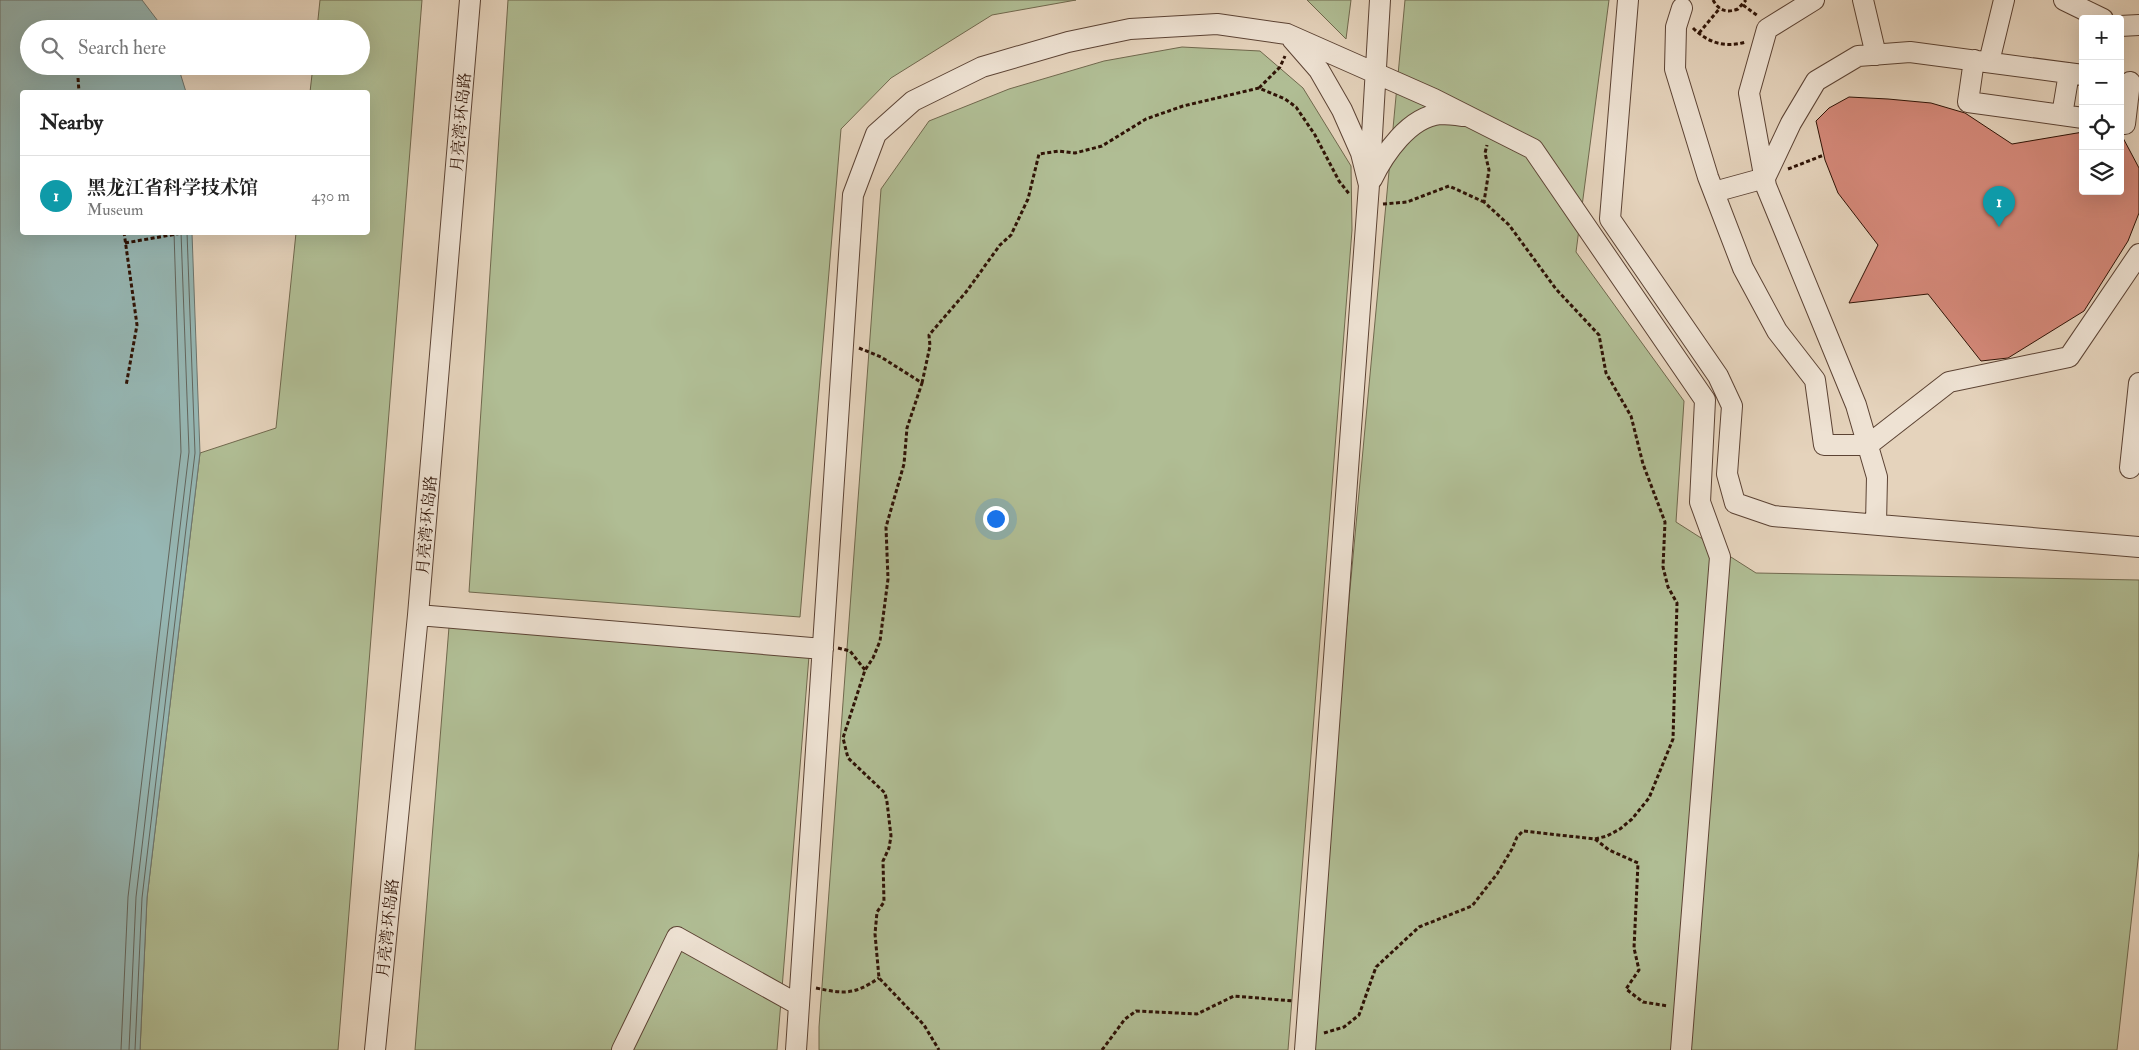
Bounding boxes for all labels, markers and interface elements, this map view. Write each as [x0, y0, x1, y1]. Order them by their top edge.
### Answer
map controls [2079, 15, 2124, 195]
button: + [2079, 15, 2124, 60]
search box [20, 20, 370, 75]
icon: search [38, 34, 66, 62]
text: Search here [78, 36, 166, 60]
button: − [2079, 60, 2124, 105]
street label: 月亮湾·环岛路 [447, 72, 475, 172]
button: locate [2079, 105, 2124, 150]
text: Nearby [40, 109, 103, 136]
button: layers [2079, 150, 2124, 195]
text: 黑龙江省科学技术馆 [87, 176, 258, 200]
text: 1 [53, 186, 59, 206]
text: 430 m [311, 186, 350, 206]
pin: 1 [1983, 186, 2015, 227]
text: Museum [87, 200, 143, 220]
street label: 月亮湾·环岛路 [413, 475, 441, 575]
your location [983, 506, 1009, 532]
street label: 月亮湾·环岛路 [373, 878, 403, 978]

